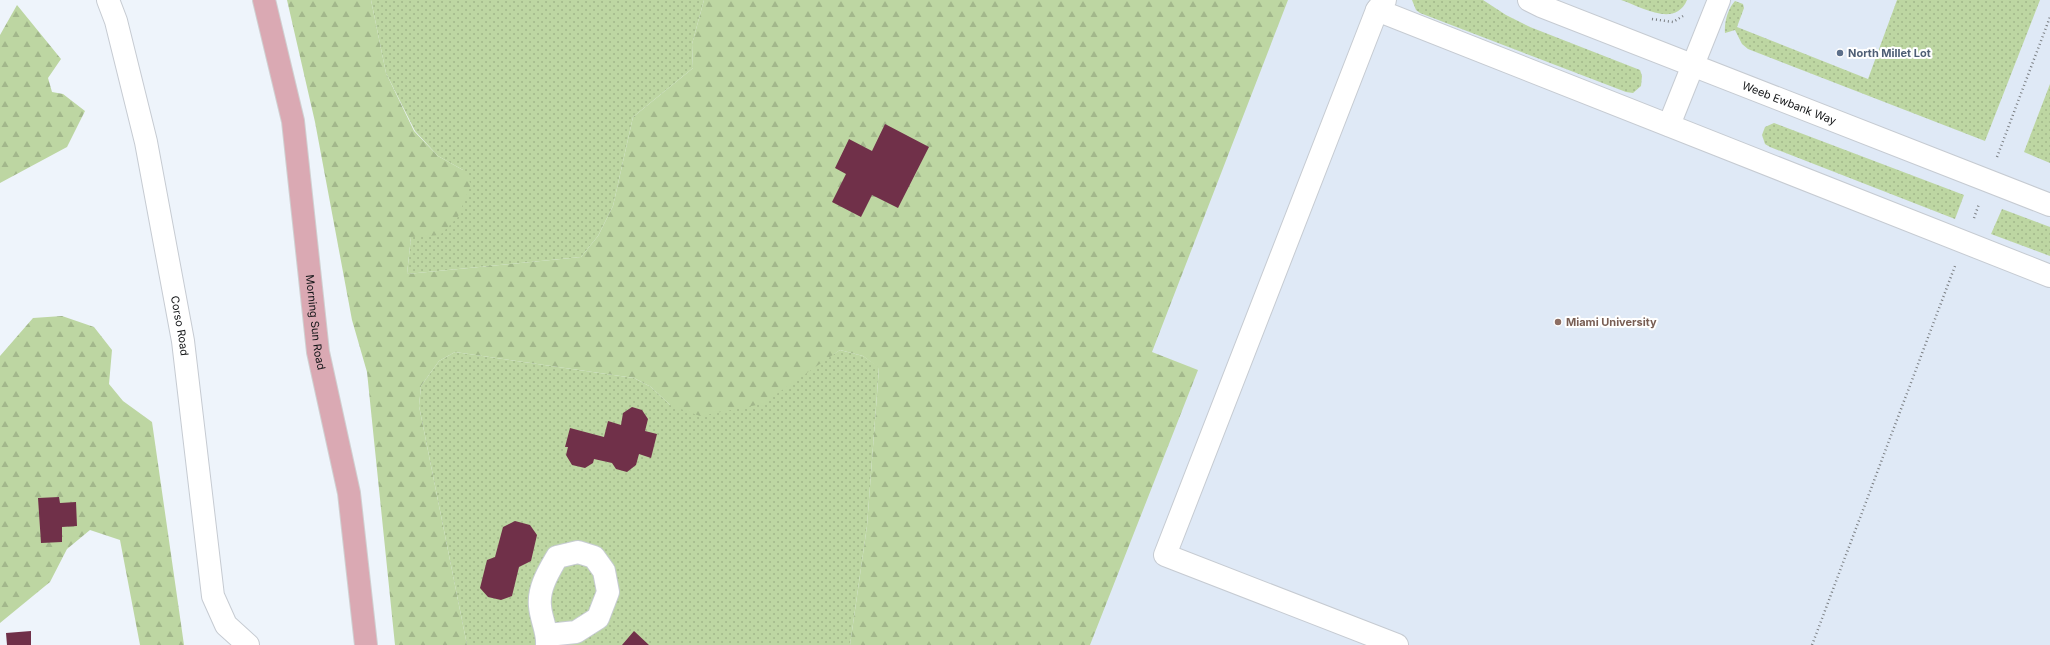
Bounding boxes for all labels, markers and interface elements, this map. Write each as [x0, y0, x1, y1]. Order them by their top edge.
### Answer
place label: North Millet Lot [1848, 46, 1931, 60]
marker: North Millet Lot [1835, 48, 1845, 58]
street label: Weeb Ewbank Way [1740, 78, 1838, 128]
street label: Morning Sun Road [303, 274, 329, 371]
street label: Corso Road [168, 295, 192, 357]
place label: Miami University [1566, 315, 1657, 329]
marker: Miami University [1553, 317, 1563, 327]

